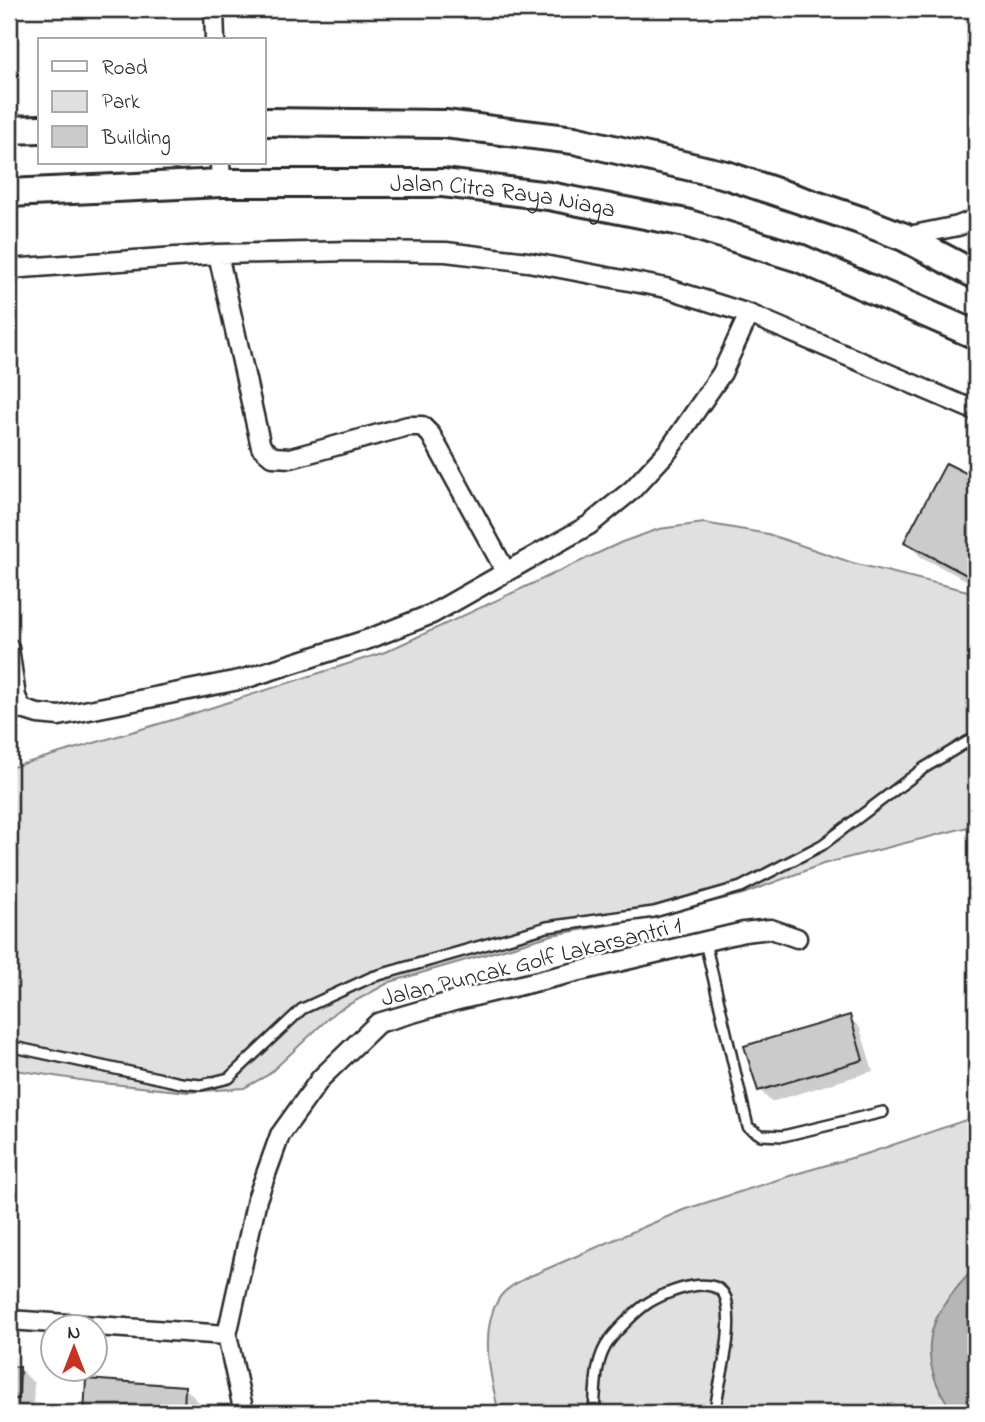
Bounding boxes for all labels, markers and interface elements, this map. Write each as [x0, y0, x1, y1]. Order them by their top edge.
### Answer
legend [38, 38, 266, 164]
text: Road [102, 54, 148, 84]
text: Park [102, 88, 141, 118]
text: Building [101, 124, 171, 156]
street label: Jalan Citra Raya Niaga [390, 168, 618, 229]
street label: Jalan Puncak Golf Lakarsantri 1 [378, 909, 686, 1018]
north arrow [38, 1314, 108, 1384]
text: N [68, 1320, 81, 1347]

